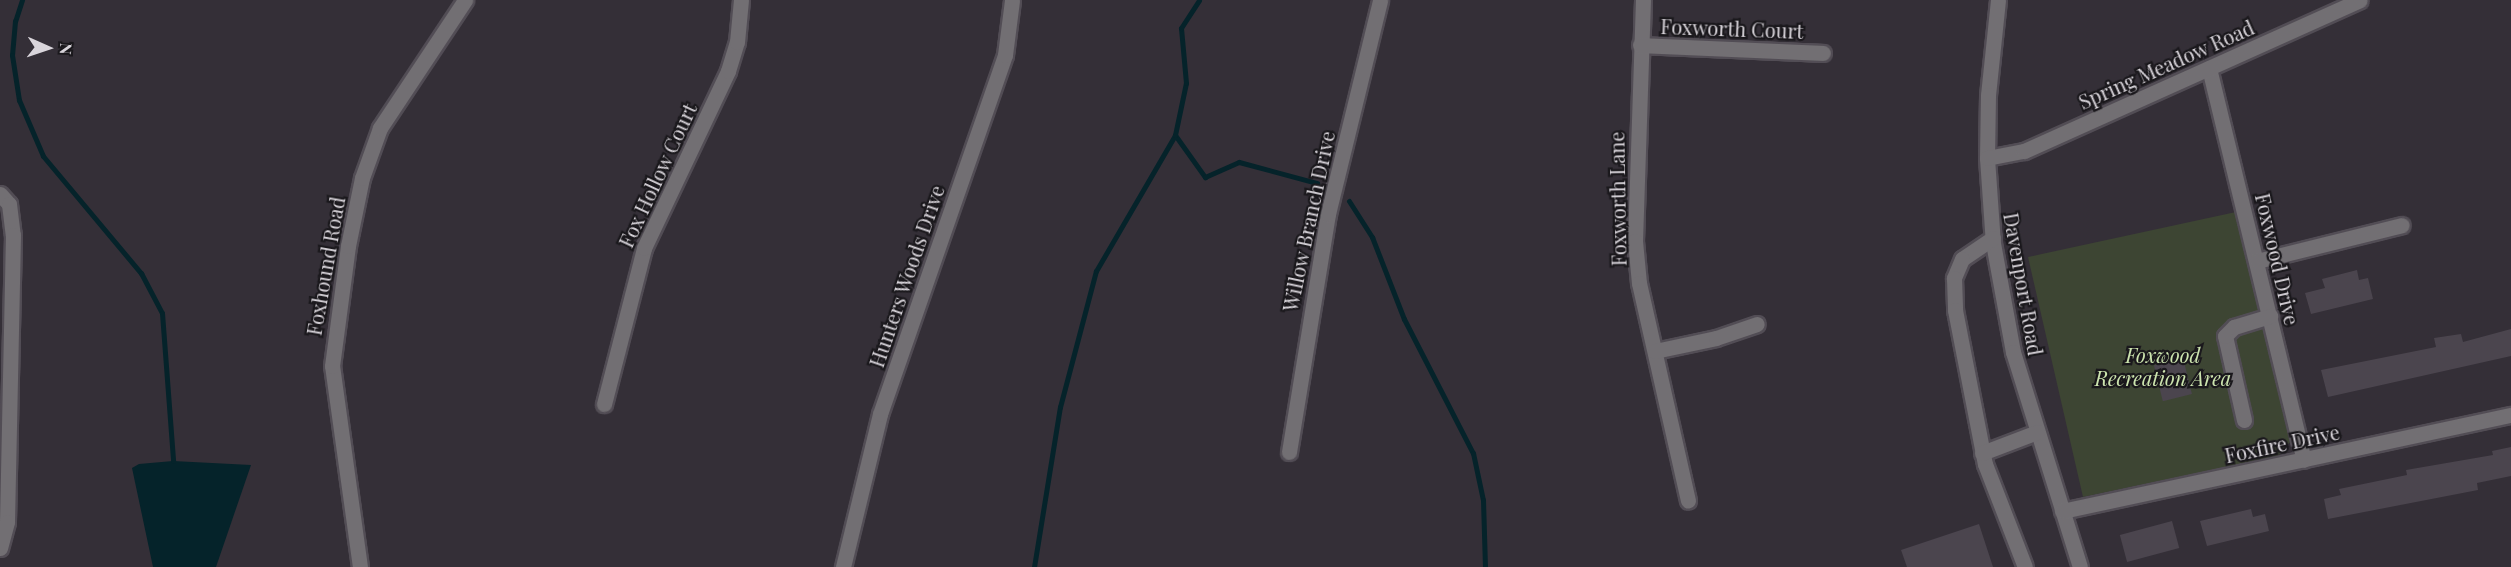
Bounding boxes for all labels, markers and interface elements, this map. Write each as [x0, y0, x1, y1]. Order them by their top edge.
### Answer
street label: Foxworth Court [1660, 14, 1804, 42]
street label: Spring Meadow Road [2074, 14, 2258, 114]
north arrow [18, 18, 78, 78]
text: N [56, 43, 77, 55]
street label: Fox Hollow Court [613, 99, 701, 251]
street label: Willow Branch Drive [1277, 128, 1339, 314]
street label: Foxworth Lane [1604, 132, 1630, 266]
street label: Hunters Woods Drive [863, 182, 949, 370]
street label: Foxwood Drive [2251, 191, 2305, 327]
street label: Foxhound Road [301, 195, 349, 337]
street label: Davenport Road [2000, 211, 2048, 357]
park label: Foxwood Recreation Area [2095, 343, 2231, 390]
street label: Foxfire Drive [2222, 419, 2342, 467]

